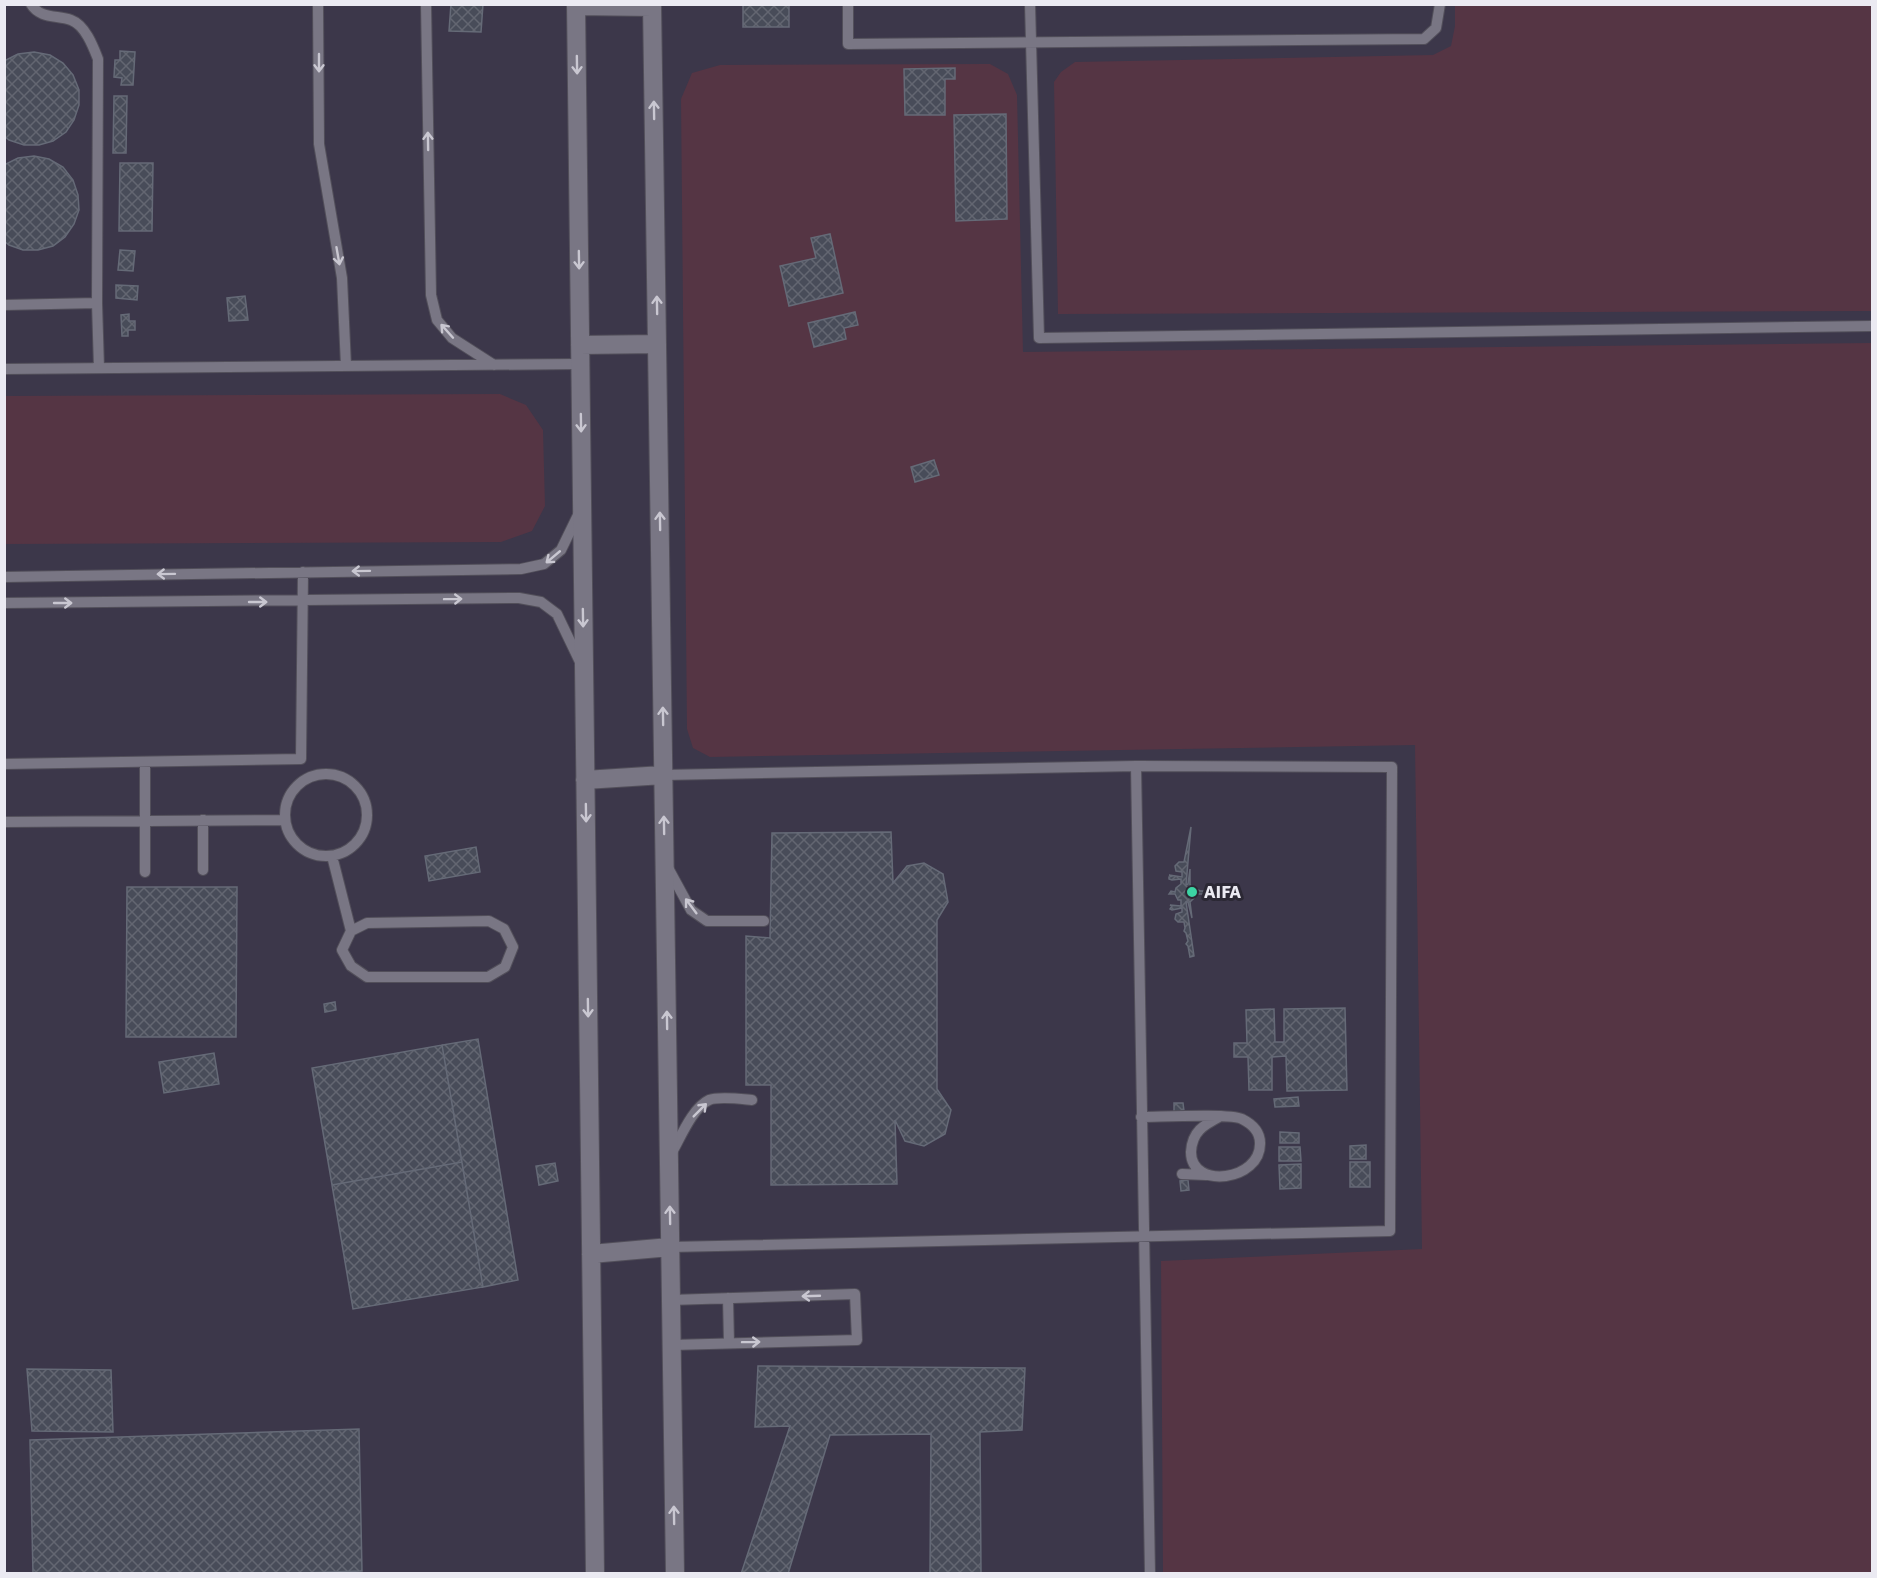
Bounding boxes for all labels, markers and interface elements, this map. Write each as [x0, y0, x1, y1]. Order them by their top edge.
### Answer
one-way arrow [313, 52, 325, 72]
one-way arrow [571, 54, 583, 74]
one-way arrow [648, 101, 660, 121]
one-way arrow [422, 132, 434, 152]
one-way arrow [333, 246, 344, 266]
one-way arrow [573, 249, 585, 269]
one-way arrow [651, 296, 663, 316]
one-way arrow [440, 324, 454, 339]
one-way arrow [575, 412, 586, 432]
one-way arrow [654, 512, 666, 532]
one-way arrow [545, 550, 561, 563]
one-way arrow [351, 565, 371, 577]
one-way arrow [156, 568, 176, 580]
one-way arrow [442, 593, 462, 605]
one-way arrow [247, 596, 267, 608]
one-way arrow [52, 597, 72, 609]
one-way arrow [577, 607, 589, 627]
one-way arrow [657, 707, 668, 727]
one-way arrow [580, 802, 592, 822]
one-way arrow [658, 816, 670, 836]
place label: AIFA [1204, 881, 1242, 903]
marker: AIFA [1185, 885, 1199, 899]
one-way arrow [684, 898, 697, 914]
one-way arrow [582, 997, 594, 1017]
one-way arrow [661, 1011, 673, 1031]
one-way arrow [692, 1102, 707, 1117]
one-way arrow [664, 1206, 676, 1226]
one-way arrow [802, 1290, 822, 1301]
one-way arrow [741, 1337, 761, 1348]
one-way arrow [668, 1506, 680, 1526]

